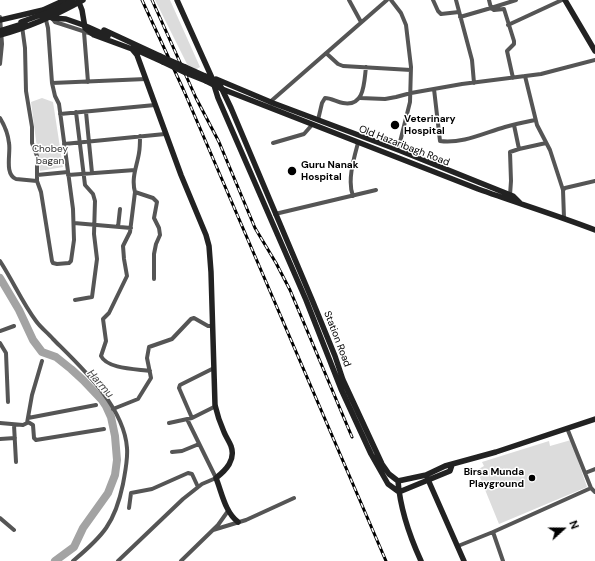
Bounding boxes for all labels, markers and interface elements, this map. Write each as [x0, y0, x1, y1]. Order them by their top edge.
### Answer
place label: Veterinary Hospital [404, 113, 456, 136]
marker: Veterinary Hospital [389, 119, 401, 131]
street label: Old Hazaribagh Road [357, 123, 451, 169]
park label: Chobey bagan [32, 143, 68, 166]
place label: Guru Nanak Hospital [301, 159, 358, 182]
marker: Guru Nanak Hospital [286, 165, 298, 177]
street label: Station Road [321, 309, 353, 369]
water label: Harmu [84, 367, 116, 401]
place label: Birsa Munda Playground [464, 466, 524, 490]
marker: Birsa Munda Playground [527, 473, 537, 483]
north arrow [543, 509, 583, 549]
text: N [566, 518, 582, 531]

